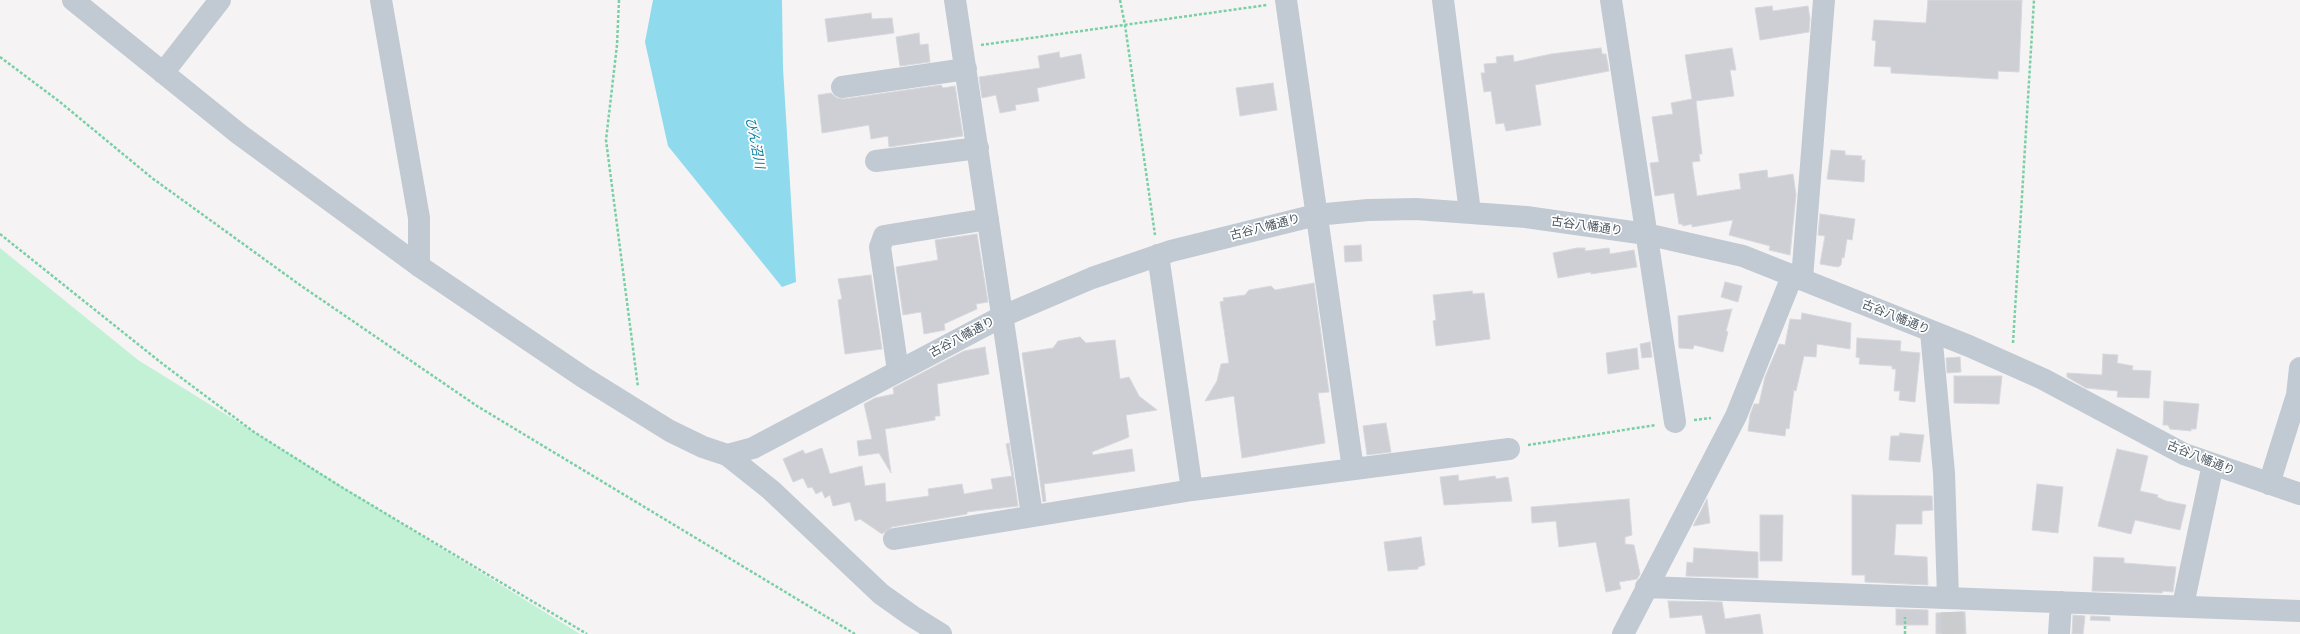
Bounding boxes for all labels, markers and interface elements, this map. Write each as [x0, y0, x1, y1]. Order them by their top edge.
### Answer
water label: びん沼川 [742, 116, 768, 170]
street label: 古谷八幡通り [1228, 211, 1302, 243]
street label: 古谷八幡通り [1550, 214, 1624, 238]
street label: 古谷八幡通り [1860, 297, 1932, 337]
street label: 古谷八幡通り [927, 314, 997, 360]
street label: 古谷八幡通り [2165, 438, 2237, 478]

